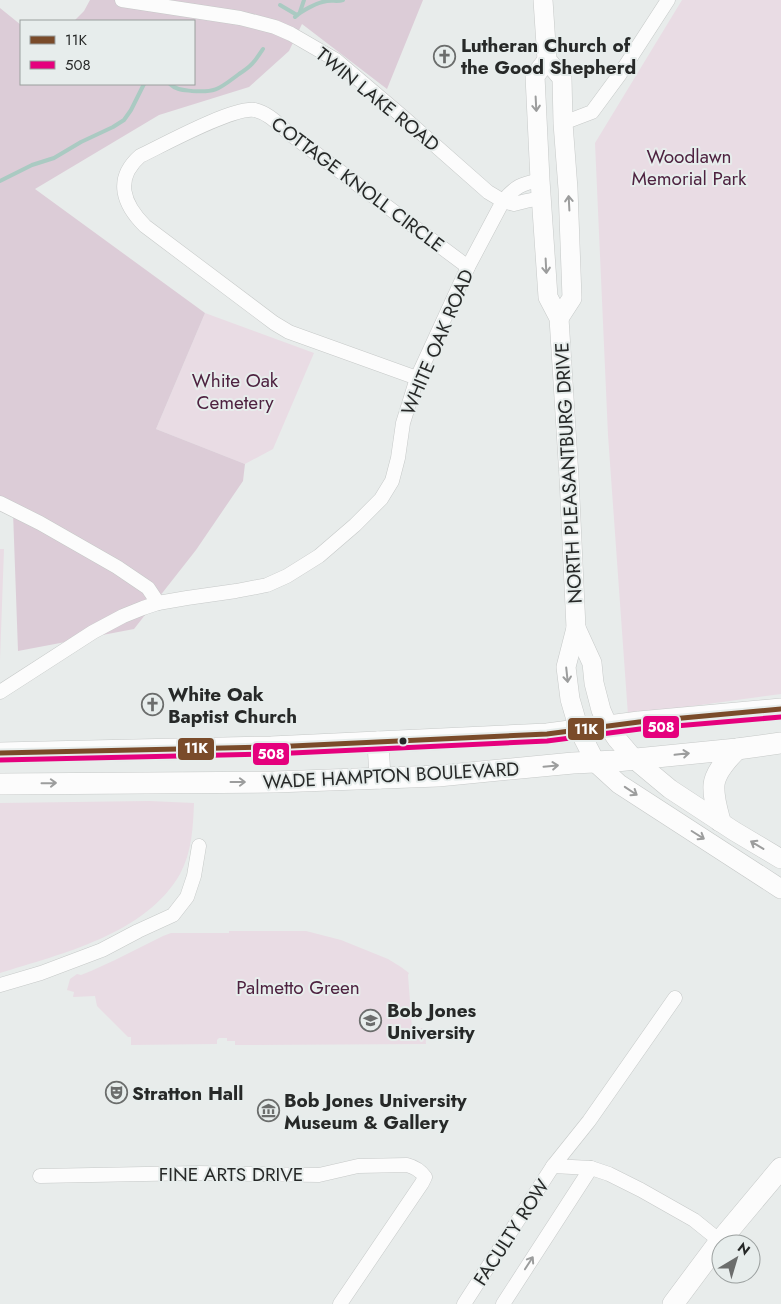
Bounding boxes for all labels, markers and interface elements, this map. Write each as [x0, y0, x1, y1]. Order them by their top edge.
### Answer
legend [20, 20, 195, 85]
text: 11K [65, 29, 88, 51]
place label: Lutheran Church of the Good Shepherd [461, 32, 636, 81]
street label: TWIN LAKE ROAD [310, 41, 445, 158]
church icon: Lutheran Church of the Good Shepherd [433, 44, 457, 68]
text: 508 [65, 54, 91, 76]
one-way arrow [531, 96, 541, 112]
street label: COTTAGE KNOLL CIRCLE [266, 110, 450, 258]
park label: Woodlawn Memorial Park [632, 143, 747, 192]
one-way arrow [564, 195, 573, 211]
one-way arrow [541, 258, 551, 274]
street label: WHITE OAK ROAD [395, 265, 480, 419]
street label: NORTH PLEASANTBURG DRIVE [548, 342, 589, 604]
park label: White Oak Cemetery [192, 367, 279, 416]
one-way arrow [562, 667, 572, 683]
place label: White Oak Baptist Church [168, 681, 297, 730]
church icon: White Oak Baptist Church [140, 693, 164, 717]
line badge: 508 [642, 715, 680, 739]
line badge: 11K [567, 717, 605, 741]
text: 508 [647, 717, 675, 737]
text: 11K [574, 719, 598, 739]
unlabelled marker [398, 736, 408, 746]
line badge: 11K [177, 737, 215, 761]
text: 11K [184, 738, 208, 758]
line badge: 508 [252, 742, 290, 766]
text: 508 [257, 744, 285, 764]
one-way arrow [674, 750, 690, 759]
street label: WADE HAMPTON BOULEVARD [262, 755, 520, 796]
one-way arrow [543, 761, 559, 771]
one-way arrow [230, 777, 246, 787]
one-way arrow [40, 778, 56, 788]
one-way arrow [623, 787, 637, 797]
one-way arrow [690, 830, 704, 840]
one-way arrow [751, 839, 765, 849]
park label: Palmetto Green [236, 974, 360, 1001]
place label: Bob Jones University [387, 997, 477, 1046]
school or university icon: Bob Jones University [359, 1009, 383, 1033]
place label: Stratton Hall [132, 1080, 243, 1107]
theatre icon: Stratton Hall [104, 1081, 128, 1105]
place label: Bob Jones University Museum & Gallery [284, 1087, 468, 1136]
museum icon: Bob Jones University Museum & Gallery [256, 1099, 280, 1123]
street label: FINE ARTS DRIVE [159, 1161, 303, 1188]
street label: FACULTY ROW [467, 1174, 556, 1291]
north arrow [711, 1234, 761, 1284]
text: N [733, 1237, 755, 1260]
one-way arrow [524, 1256, 534, 1270]

